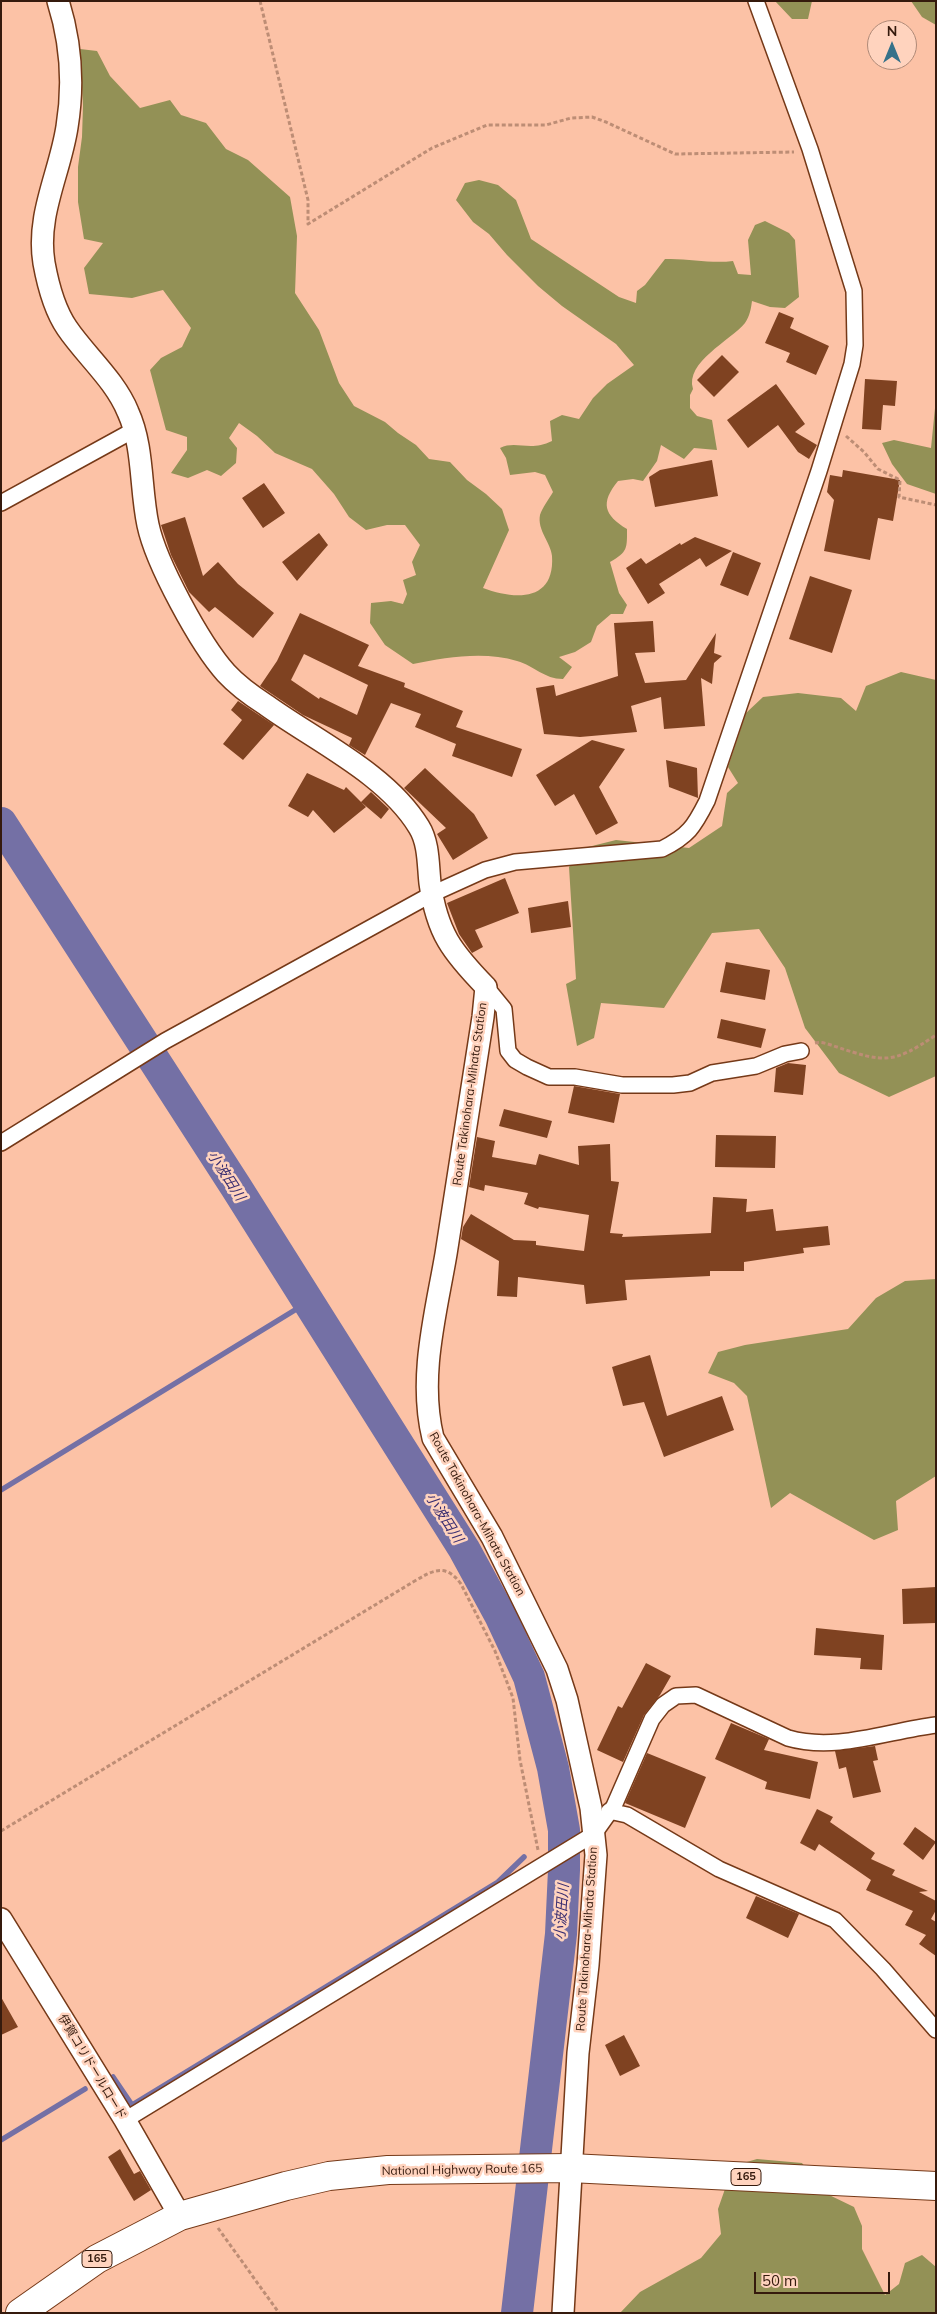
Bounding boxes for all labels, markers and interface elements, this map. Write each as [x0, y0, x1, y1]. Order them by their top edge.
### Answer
north arrow [867, 20, 917, 70]
text: N [887, 22, 897, 40]
street label: Route Takinohara-Mihata Station [450, 1002, 490, 1186]
water label: 小波田川 [204, 1148, 248, 1204]
street label: Route Takinohara-Mihata Station [426, 1430, 528, 1598]
water label: 小波田川 [422, 1490, 466, 1546]
street label: Route Takinohara-Mihata Station [573, 1846, 601, 2032]
water label: 小波田川 [552, 1883, 572, 1941]
street label: 伊賀コリドールロード [55, 2012, 129, 2122]
street label: National Highway Route 165 [381, 2161, 543, 2179]
road number: 165 [731, 2168, 761, 2186]
road number: 165 [82, 2250, 112, 2268]
scale bar [757, 2262, 893, 2294]
text: 50 m [762, 2271, 797, 2290]

